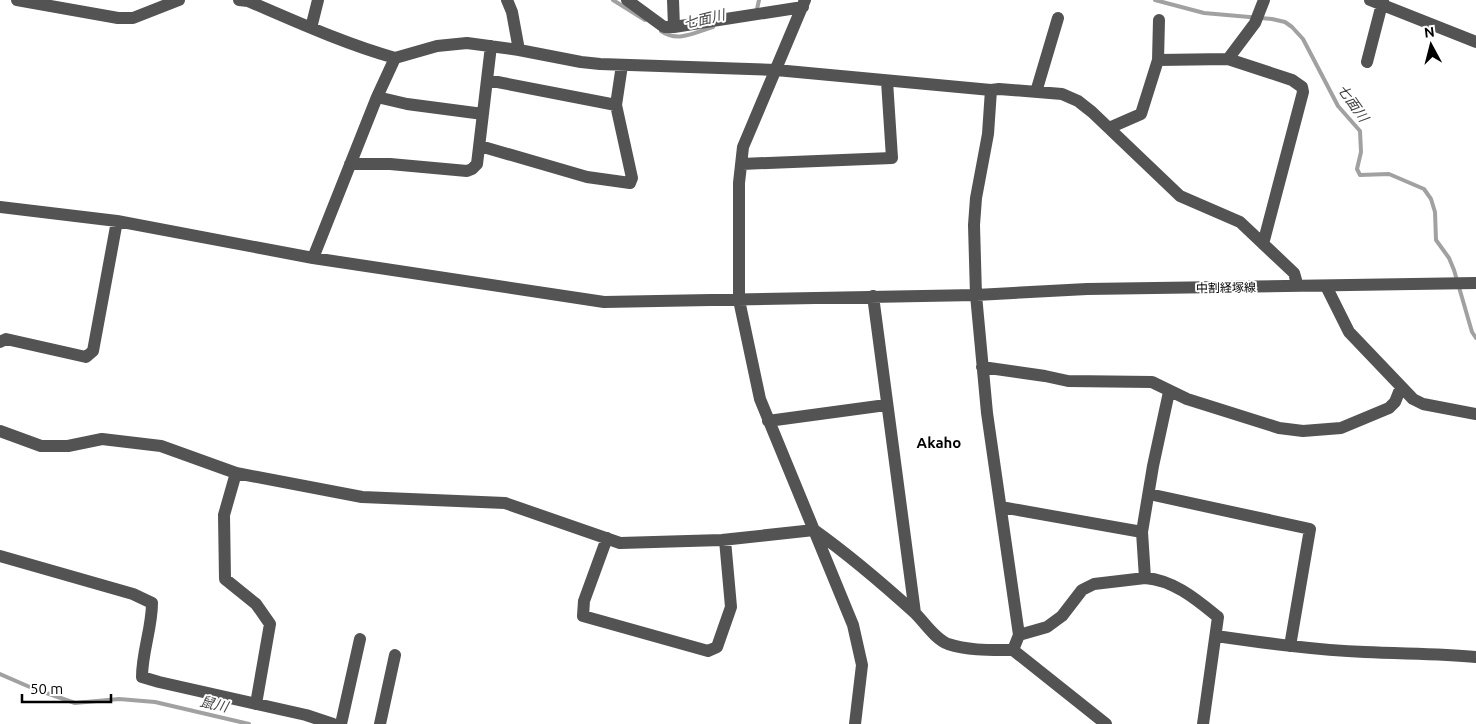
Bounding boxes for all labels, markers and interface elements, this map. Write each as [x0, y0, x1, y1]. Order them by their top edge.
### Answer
water label: 七面川 [682, 6, 728, 32]
north arrow [1406, 20, 1456, 70]
text: N [1423, 24, 1436, 41]
water label: 七面川 [1334, 81, 1373, 126]
street label: 中割経塚線 [1196, 280, 1256, 295]
district label: Akaho [917, 434, 961, 451]
scale bar [22, 672, 111, 704]
text: 50 m [30, 680, 63, 697]
water label: 鼠川 [199, 693, 231, 715]

